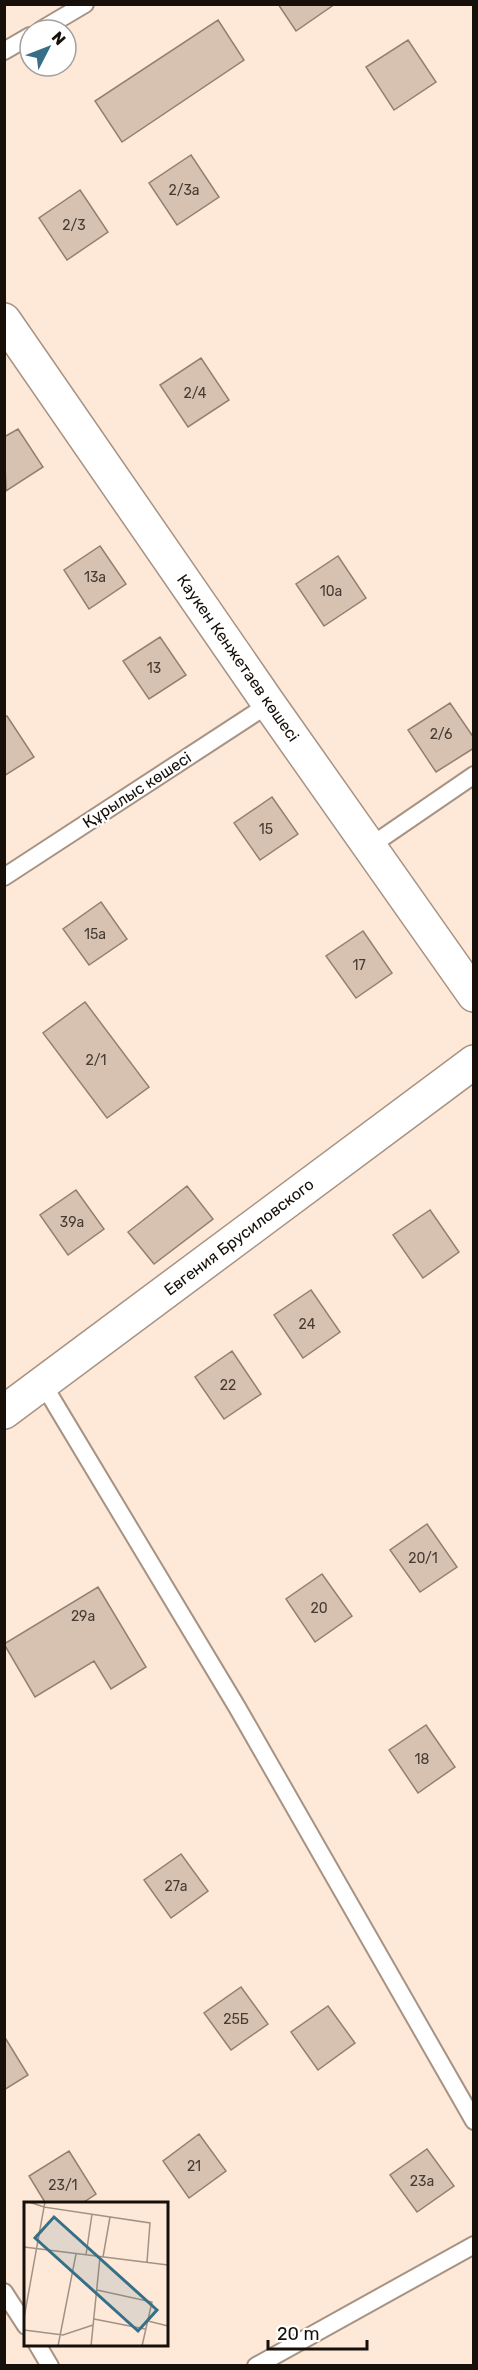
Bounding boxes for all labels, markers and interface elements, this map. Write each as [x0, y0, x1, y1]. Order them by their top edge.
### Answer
north arrow [18, 18, 78, 78]
text: N [48, 28, 70, 49]
house number: 2/3а [168, 182, 200, 199]
house number: 2/3 [62, 217, 86, 234]
house number: 2/4 [184, 385, 207, 402]
house number: 13а [84, 569, 106, 586]
street label: Каукен Кенжетаев көшесі [173, 571, 303, 745]
house number: 10а [320, 583, 342, 600]
house number: 13 [147, 660, 161, 677]
house number: 2/6 [430, 726, 452, 743]
street label: Құрылыс көшесі [79, 748, 195, 832]
house number: 15 [259, 821, 273, 838]
house number: 15а [84, 926, 106, 943]
house number: 17 [352, 957, 366, 974]
house number: 2/1 [86, 1052, 106, 1069]
street label: Евгения Брусиловского [160, 1174, 318, 1300]
house number: 39а [60, 1214, 84, 1231]
house number: 24 [299, 1316, 316, 1333]
house number: 22 [220, 1377, 236, 1394]
house number: 20/1 [408, 1550, 438, 1567]
house number: 20 [310, 1600, 328, 1617]
house number: 29а [71, 1608, 95, 1625]
house number: 18 [415, 1751, 430, 1768]
house number: 27а [164, 1878, 188, 1895]
house number: 25Б [223, 2011, 249, 2028]
house number: 21 [187, 2158, 201, 2175]
house number: 23а [410, 2173, 434, 2190]
house number: 23/1 [48, 2177, 78, 2194]
inset map [24, 2202, 168, 2346]
scale bar [268, 2313, 367, 2351]
text: 20 m [277, 2323, 319, 2345]

